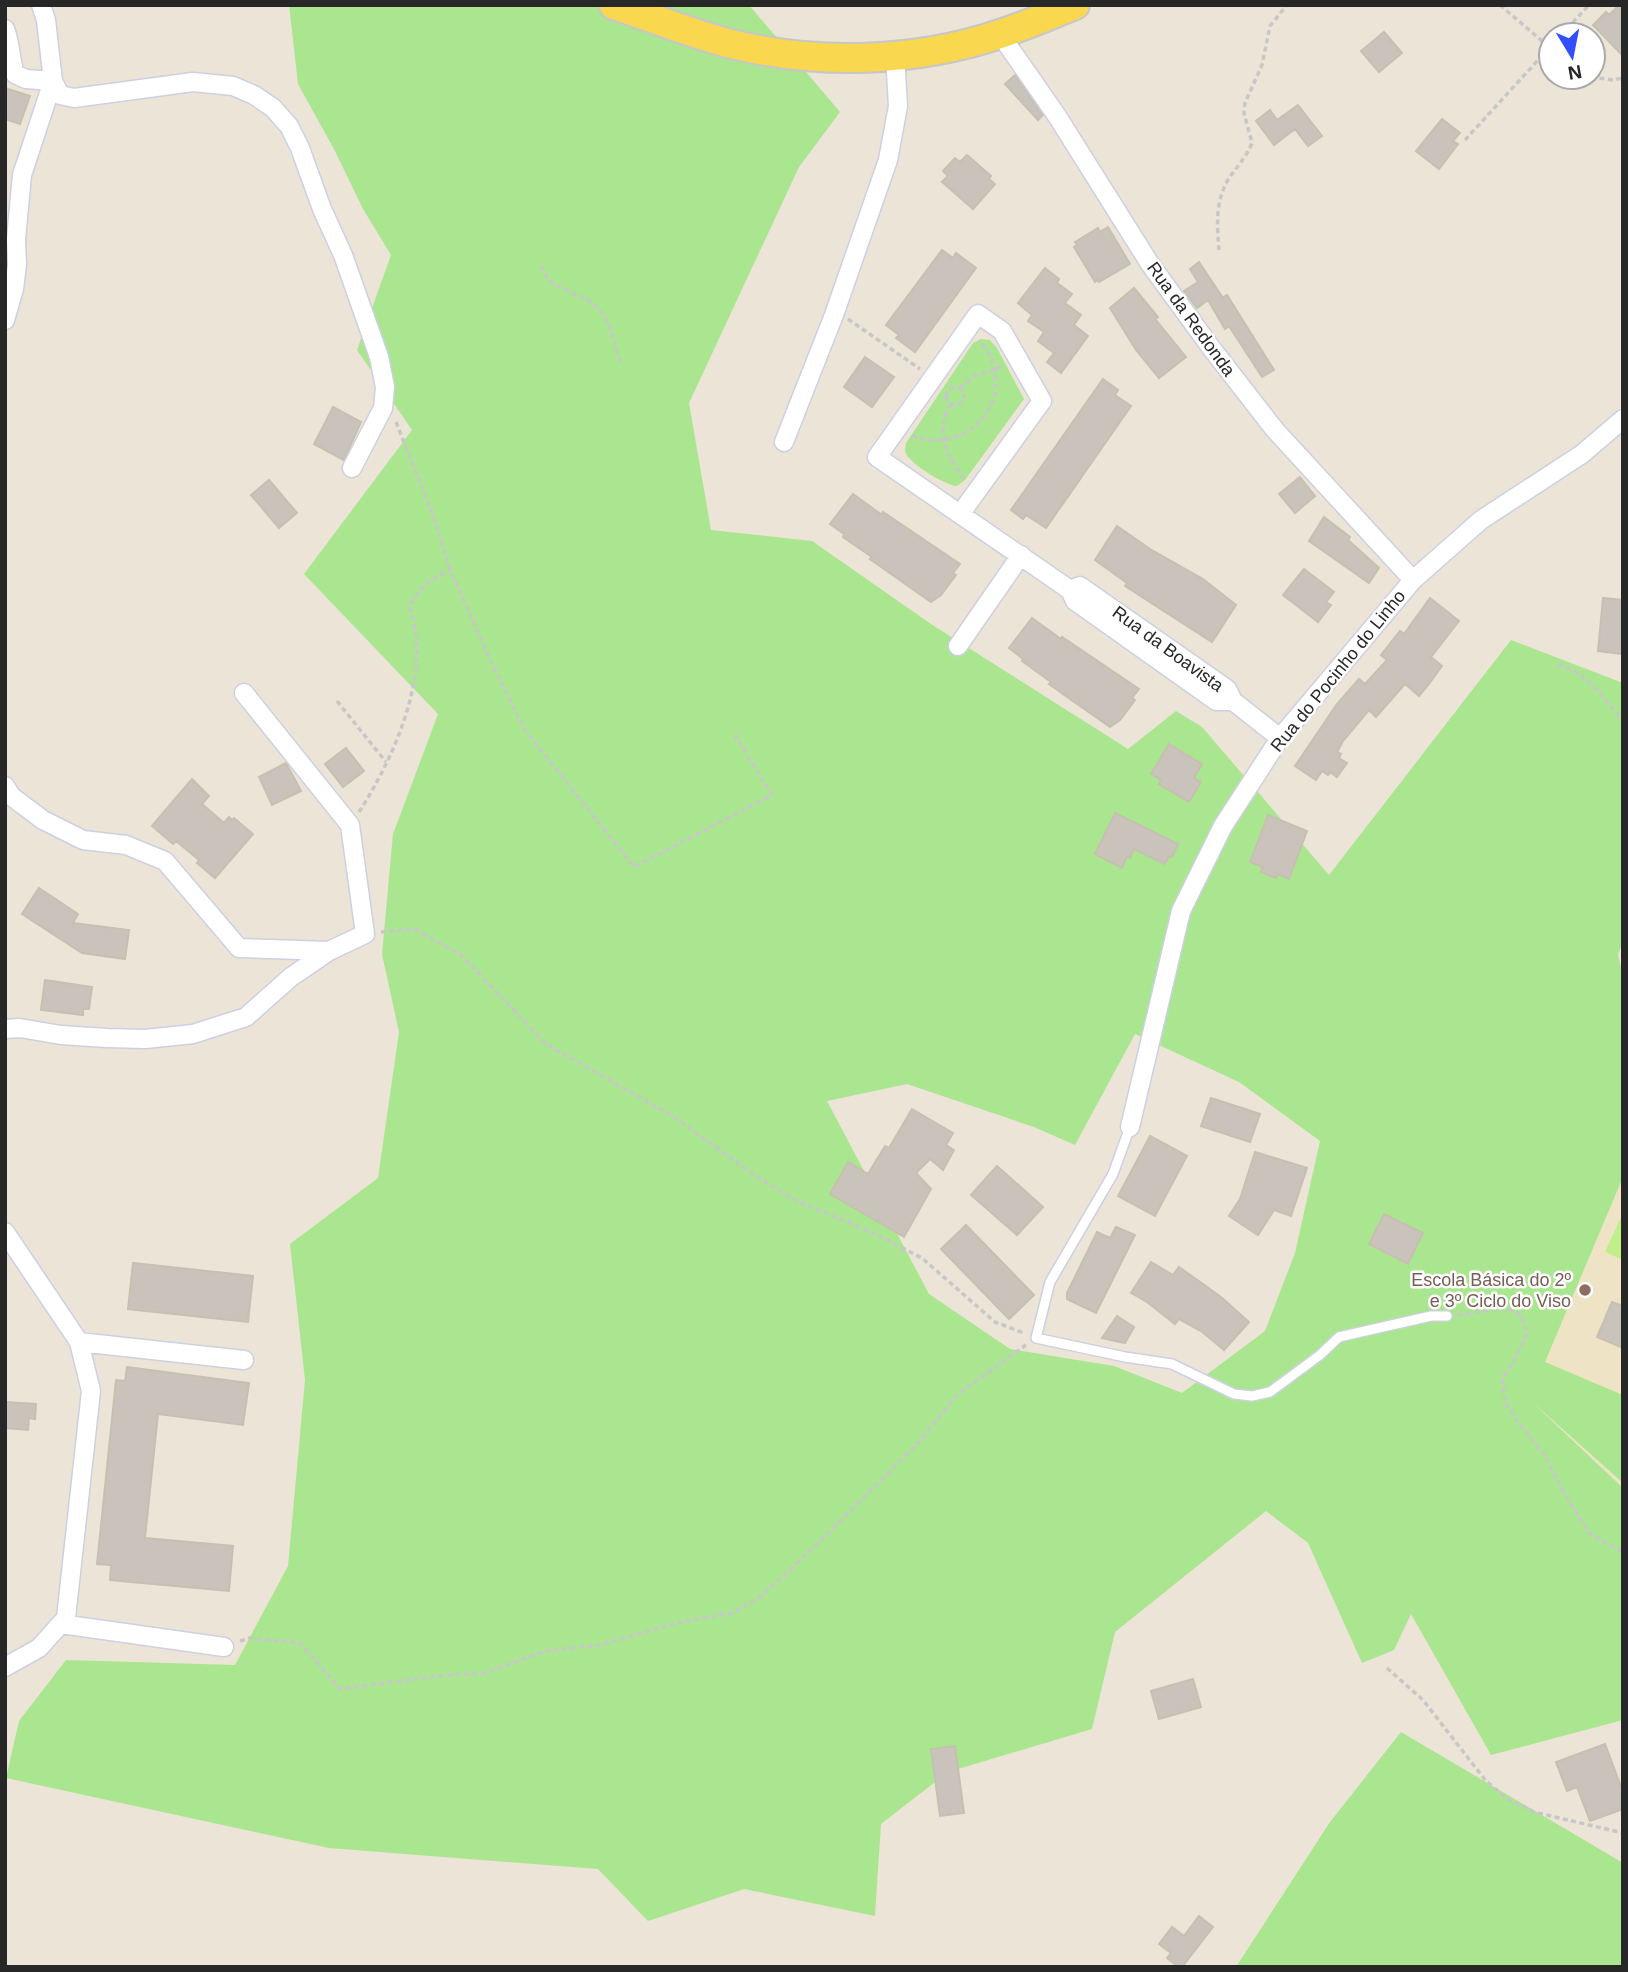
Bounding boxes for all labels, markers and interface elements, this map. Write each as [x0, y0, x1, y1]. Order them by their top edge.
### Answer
north arrow [1537, 21, 1607, 91]
text: N [1566, 61, 1583, 84]
street label: Rua da Redonda [1143, 258, 1240, 381]
street label: Rua do Pocinho do Linho [1267, 586, 1409, 756]
street label: Rua da Boavista [1109, 602, 1228, 696]
place label: Escola Básica do 2º e 3º Ciclo do Viso [1411, 1270, 1571, 1311]
marker: Escola Básica do 2º e 3º Ciclo do Viso [1577, 1282, 1593, 1298]

